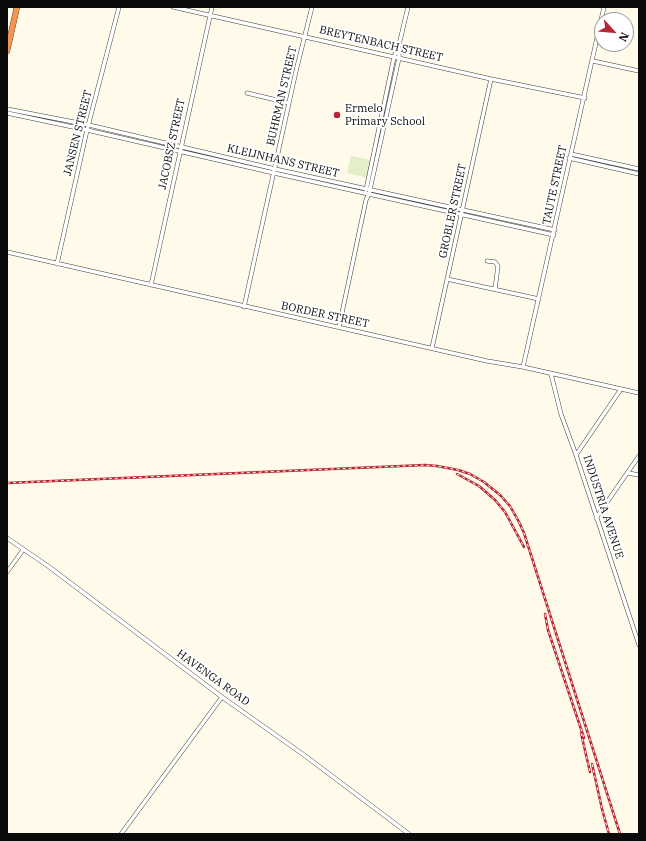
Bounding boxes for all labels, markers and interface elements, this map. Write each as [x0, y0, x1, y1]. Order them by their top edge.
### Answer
north arrow [594, 12, 634, 52]
street label: BREYTENBACH STREET [318, 23, 444, 65]
text: N [616, 30, 632, 44]
street label: BUHRMAN STREET [264, 45, 300, 147]
street label: JANSEN STREET [61, 89, 95, 177]
street label: JACOBSZ STREET [156, 97, 188, 191]
place label: Ermelo Primary School [345, 102, 425, 128]
marker: Ermelo Primary School [332, 110, 342, 120]
street label: KLEIJNHANS STREET [226, 142, 340, 180]
street label: TAUTE STREET [540, 144, 570, 226]
street label: GROBLER STREET [437, 163, 469, 259]
street label: BORDER STREET [280, 299, 370, 331]
street label: INDUSTRIA AVENUE [580, 454, 626, 560]
street label: HAVENGA ROAD [174, 647, 252, 709]

